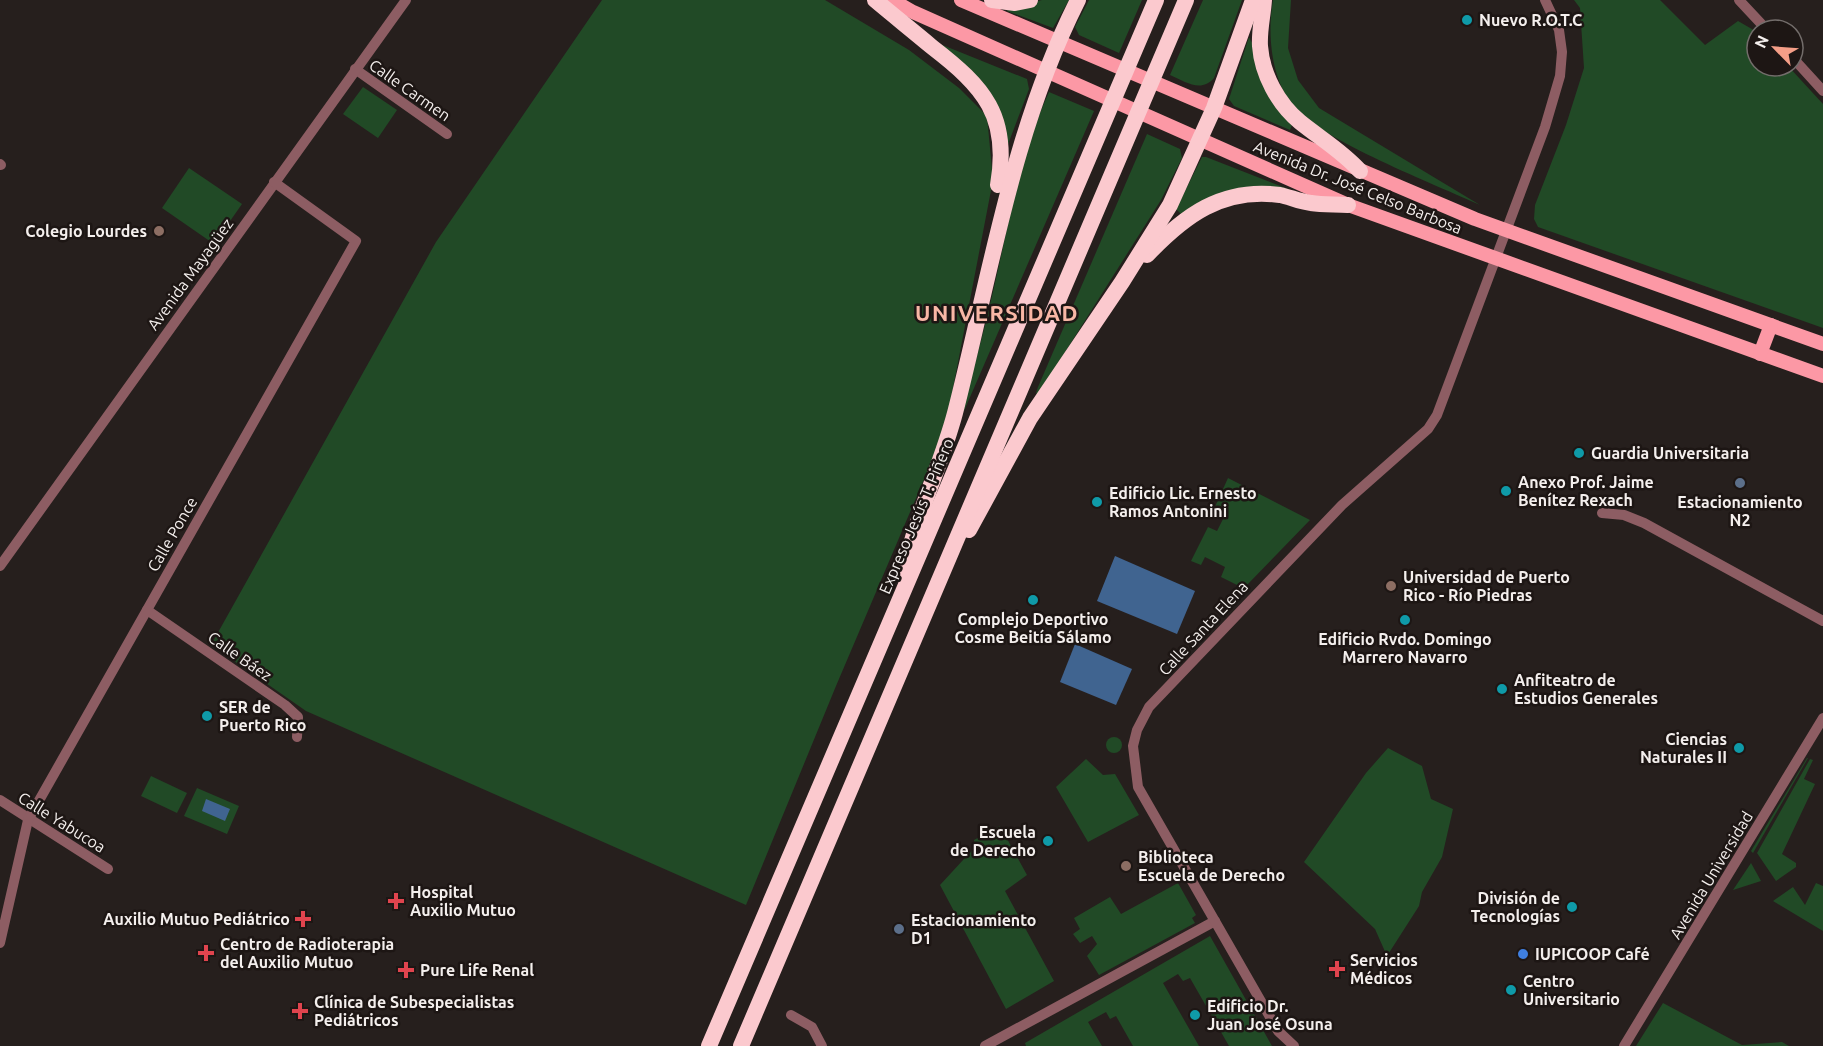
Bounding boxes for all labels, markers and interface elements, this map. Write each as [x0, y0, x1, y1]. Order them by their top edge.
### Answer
place label: Nuevo R.O.T.C [1479, 11, 1582, 29]
marker: Nuevo R.O.T.C [1460, 13, 1474, 27]
north arrow [1745, 18, 1805, 78]
text: N [1751, 32, 1772, 51]
street label: Calle Carmen [366, 55, 454, 125]
street label: Avenida Dr. José Celso Barbosa [1251, 137, 1465, 237]
street label: Avenida Mayagüez [143, 215, 237, 333]
place label: Colegio Lourdes [25, 222, 147, 240]
marker: Colegio Lourdes [152, 224, 166, 238]
district label: UNIVERSIDAD [915, 300, 1079, 325]
street label: Expreso Jesús T. Piñero [875, 436, 957, 596]
place label: Guardia Universitaria [1591, 444, 1749, 462]
marker: Guardia Universitaria [1572, 446, 1586, 460]
place label: Anexo Prof. Jaime Benítez Rexach [1518, 473, 1654, 509]
marker: Estacionamiento N2 [1733, 476, 1747, 490]
place label: Edificio Lic. Ernesto Ramos Antonini [1109, 484, 1257, 520]
marker: Anexo Prof. Jaime Benítez Rexach [1499, 484, 1513, 498]
place label: Estacionamiento N2 [1677, 493, 1803, 529]
street label: Calle Ponce [143, 494, 201, 574]
marker: Edificio Lic. Ernesto Ramos Antonini [1090, 495, 1104, 509]
place label: Universidad de Puerto Rico - Río Piedras [1403, 568, 1570, 604]
street label: Calle Santa Elena [1155, 577, 1251, 679]
marker: Universidad de Puerto Rico - Río Piedras [1384, 579, 1398, 593]
marker: Complejo Deportivo Cosme Beitía Sálamo [1026, 593, 1040, 607]
place label: Complejo Deportivo Cosme Beitía Sálamo [954, 610, 1112, 646]
marker: Edificio Rvdo. Domingo Marrero Navarro [1398, 613, 1412, 627]
street label: Calle Báez [205, 628, 275, 684]
place label: Edificio Rvdo. Domingo Marrero Navarro [1318, 630, 1492, 666]
place label: Anfiteatro de Estudios Generales [1514, 671, 1658, 707]
marker: Anfiteatro de Estudios Generales [1495, 682, 1509, 696]
place label: SER de Puerto Rico [219, 698, 306, 734]
marker: SER de Puerto Rico [200, 709, 214, 723]
place label: Ciencias Naturales II [1640, 730, 1727, 766]
marker: Ciencias Naturales II [1732, 741, 1746, 755]
street label: Calle Yabucoa [15, 788, 109, 856]
street label: Avenida Universidad [1666, 808, 1756, 942]
place label: Escuela de Derecho [950, 823, 1036, 859]
marker: Escuela de Derecho [1041, 834, 1055, 848]
place label: Biblioteca Escuela de Derecho [1138, 848, 1285, 884]
marker: Biblioteca Escuela de Derecho [1119, 859, 1133, 873]
place label: Hospital Auxilio Mutuo [410, 883, 516, 919]
place label: División de Tecnologías [1471, 889, 1560, 925]
marker: Hospital Auxilio Mutuo [387, 892, 405, 910]
marker: División de Tecnologías [1565, 900, 1579, 914]
place label: Auxilio Mutuo Pediátrico [103, 910, 290, 928]
marker: Auxilio Mutuo Pediátrico [294, 910, 312, 928]
place label: Estacionamiento D1 [911, 911, 1037, 947]
marker: Estacionamiento D1 [892, 922, 906, 936]
place label: Centro de Radioterapia del Auxilio Mutuo [220, 935, 394, 971]
marker: Centro de Radioterapia del Auxilio Mutuo [197, 944, 215, 962]
place label: IUPICOOP Café [1535, 945, 1650, 963]
marker: IUPICOOP Café [1516, 947, 1530, 961]
place label: Servicios Médicos [1350, 951, 1418, 987]
marker: Servicios Médicos [1328, 960, 1346, 978]
marker: Pure Life Renal [397, 961, 415, 979]
place label: Pure Life Renal [420, 961, 534, 979]
place label: Centro Universitario [1523, 972, 1620, 1008]
marker: Centro Universitario [1504, 983, 1518, 997]
place label: Clínica de Subespecialistas Pediátricos [314, 993, 514, 1029]
place label: Edificio Dr. Juan José Osuna [1207, 997, 1333, 1033]
marker: Clínica de Subespecialistas Pediátricos [291, 1002, 309, 1020]
marker: Edificio Dr. Juan José Osuna [1188, 1008, 1202, 1022]

